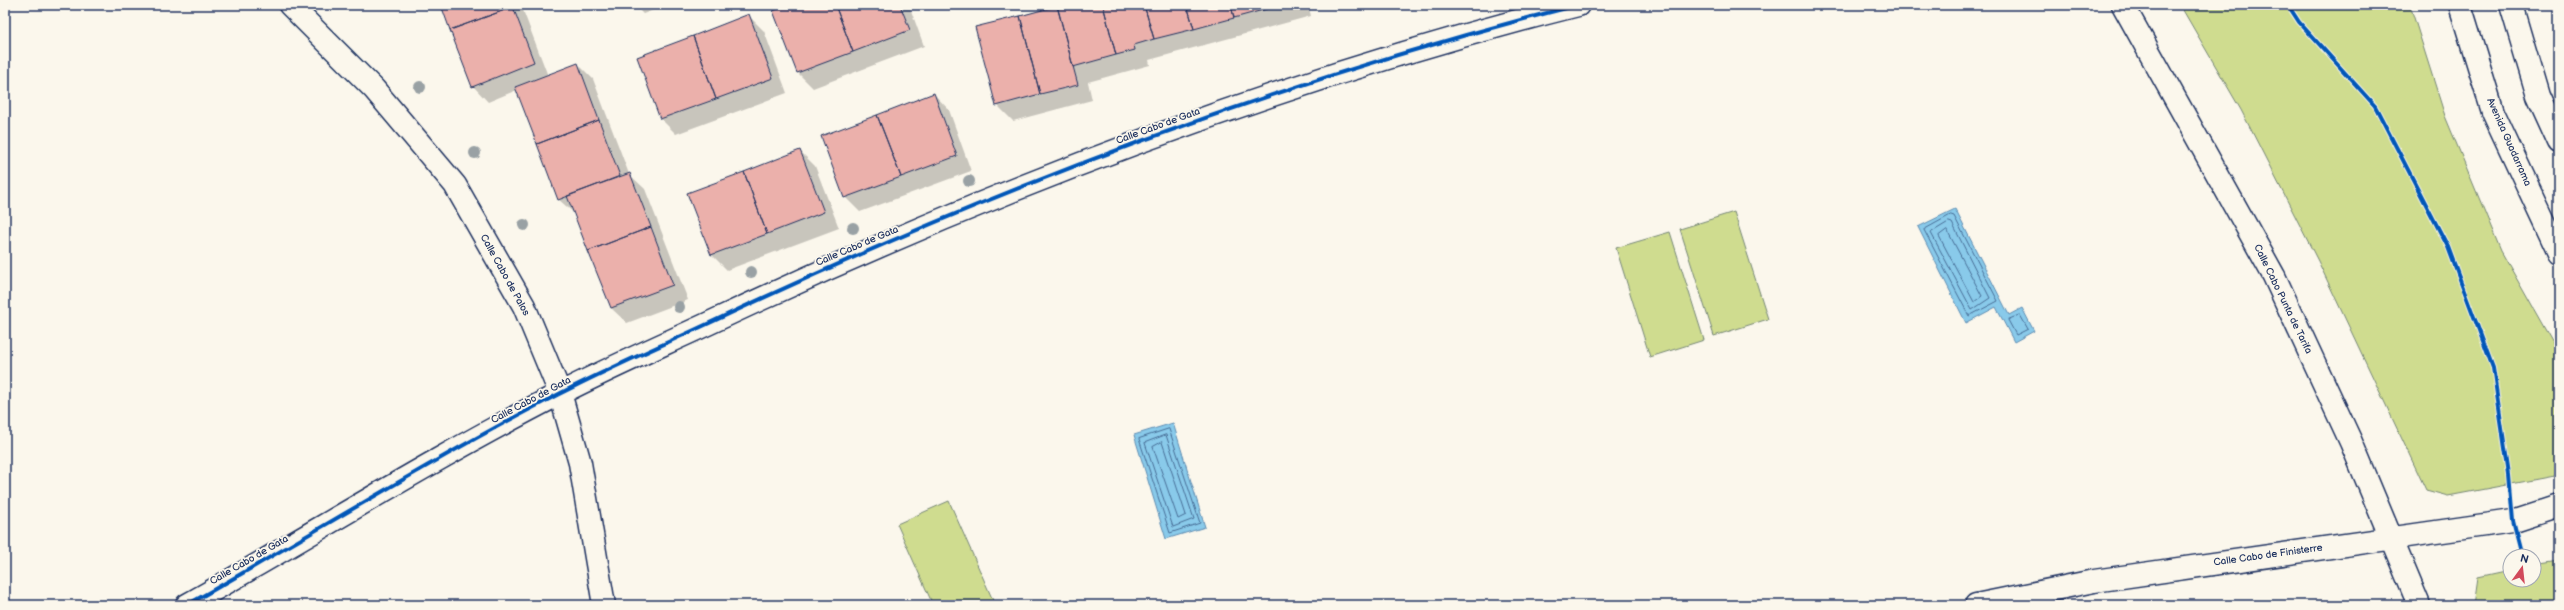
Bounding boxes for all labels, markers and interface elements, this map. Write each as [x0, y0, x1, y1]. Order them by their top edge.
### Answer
street label: Avenida Guadarrama [2484, 96, 2534, 188]
street label: Calle Cabo de Gata [1114, 105, 1202, 147]
street label: Calle Cabo de Gata [814, 223, 900, 269]
street label: Calle Cabo de Palos [478, 232, 532, 318]
street label: Calle Cabo Punta de Tarifa [2251, 242, 2315, 356]
street label: Calle Cabo de Gata [489, 374, 573, 426]
street label: Calle Cabo de Gata [208, 533, 291, 587]
street label: Calle Cabo de Finisterre [2213, 541, 2323, 569]
north arrow [2502, 548, 2542, 588]
text: N [2519, 551, 2530, 566]

